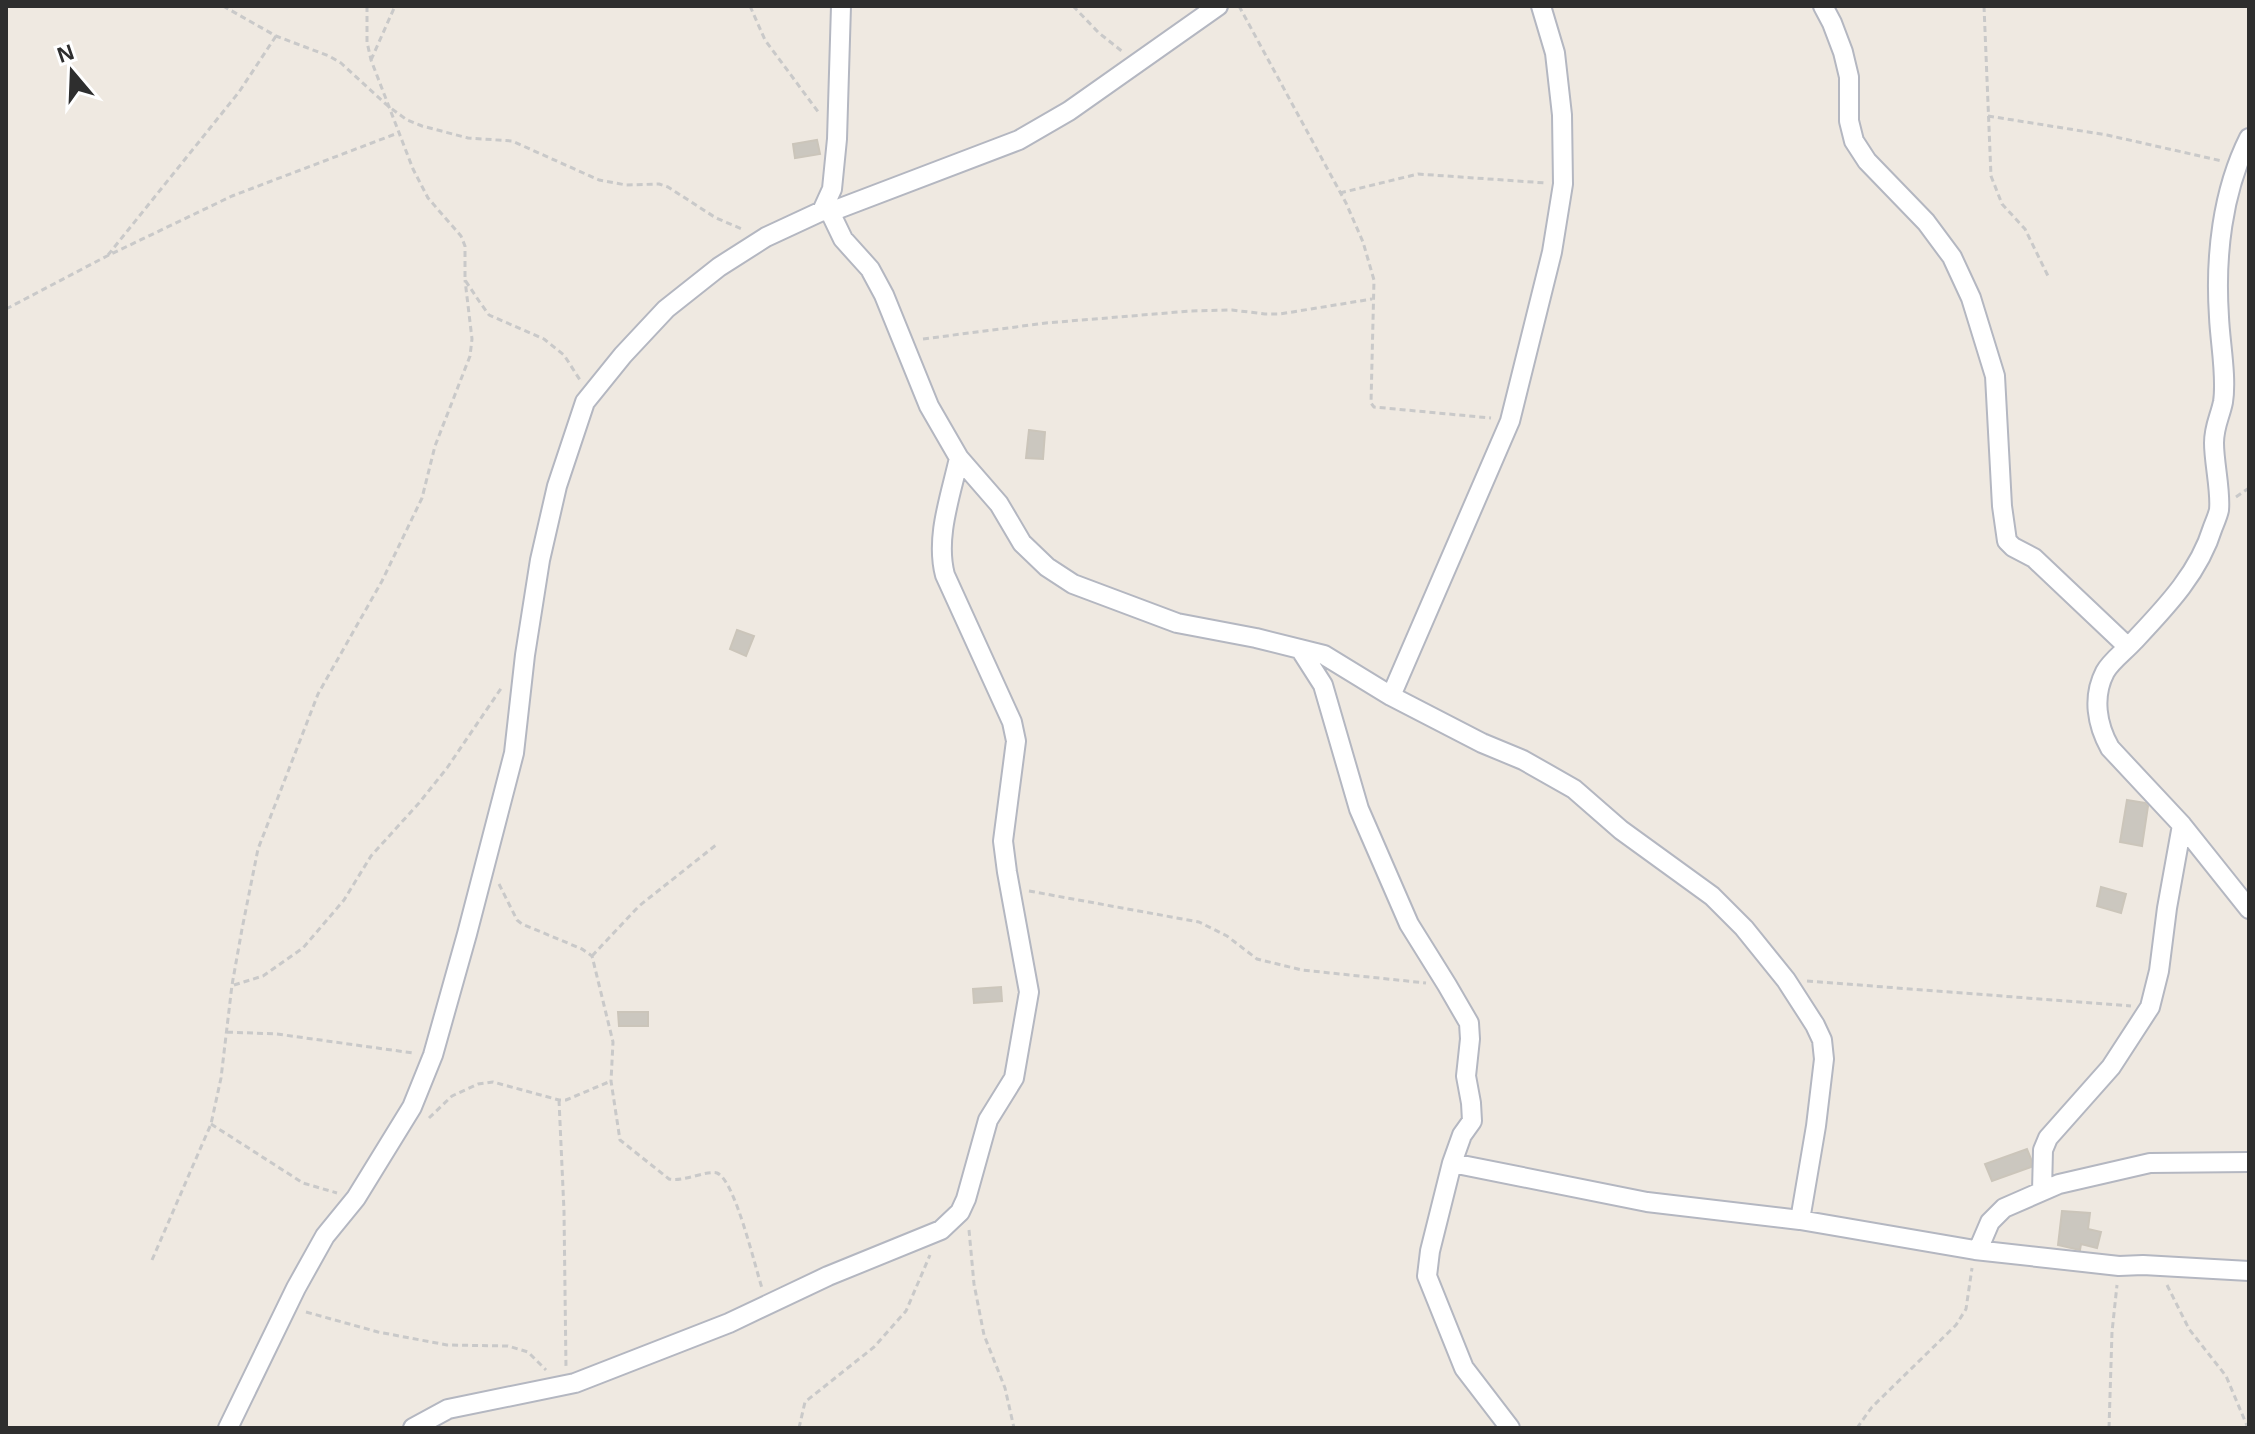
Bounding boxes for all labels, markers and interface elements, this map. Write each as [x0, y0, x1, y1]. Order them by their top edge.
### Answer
north arrow [32, 32, 112, 112]
text: N [54, 39, 77, 68]

